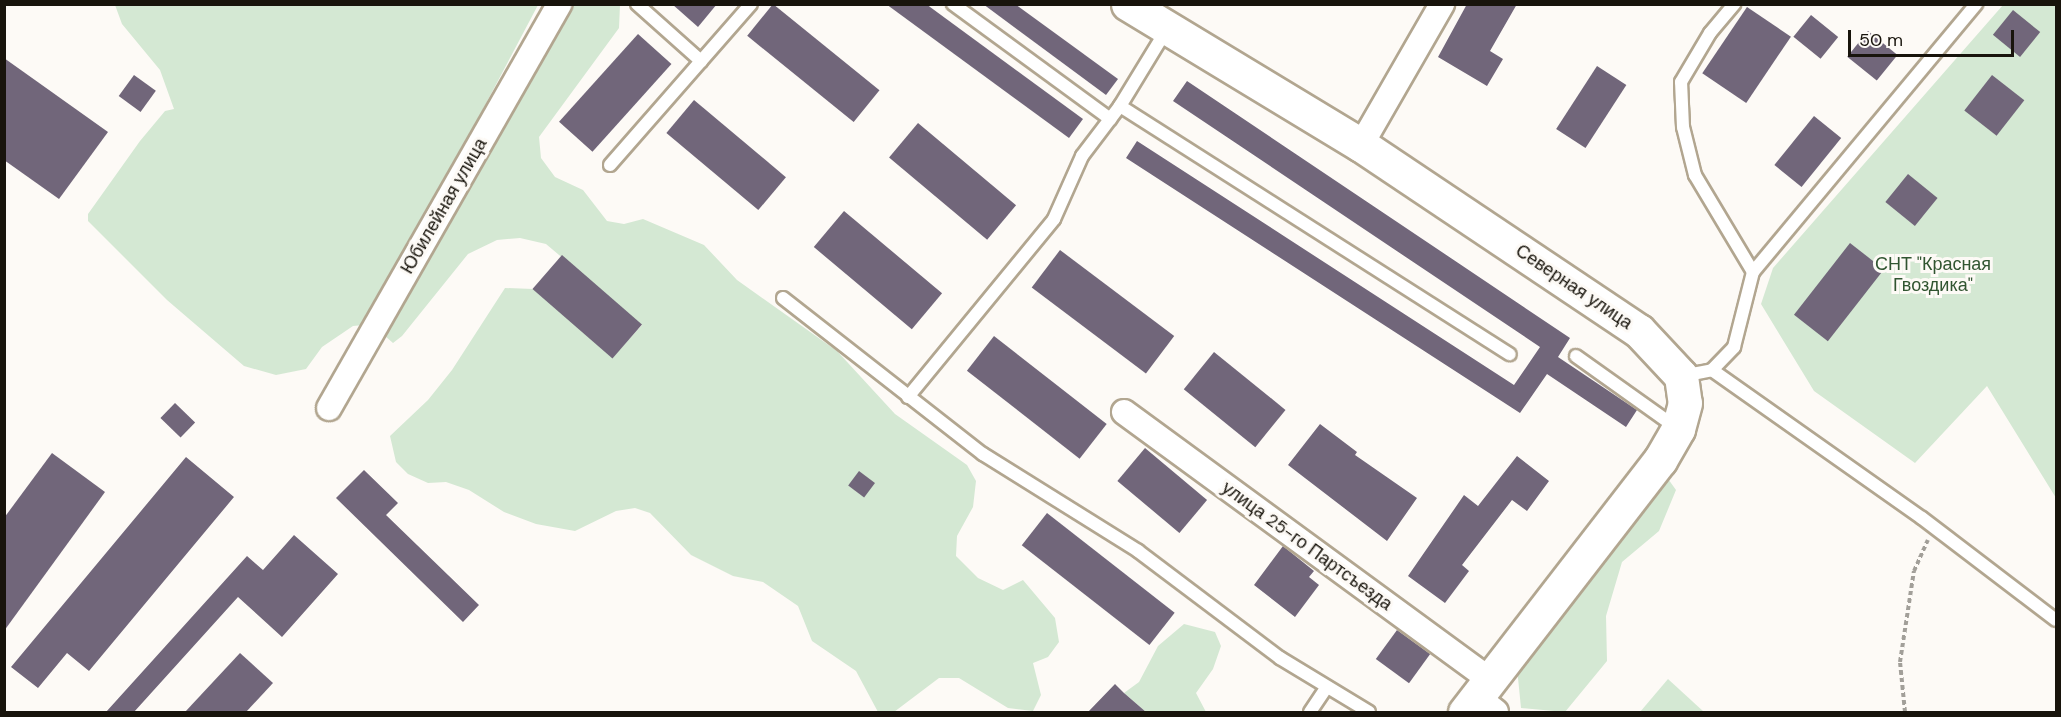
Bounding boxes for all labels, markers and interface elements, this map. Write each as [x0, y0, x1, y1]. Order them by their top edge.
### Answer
scale bar [1851, 18, 2018, 56]
text: 50 m [1859, 28, 1903, 52]
street label: Юбилейная улица [396, 134, 492, 278]
street label: Северная улица [1511, 240, 1637, 334]
park label: СНТ "Красная Гвоздика" [1875, 254, 1991, 296]
street label: улица 25-го Партсъезда [1218, 477, 1396, 615]

